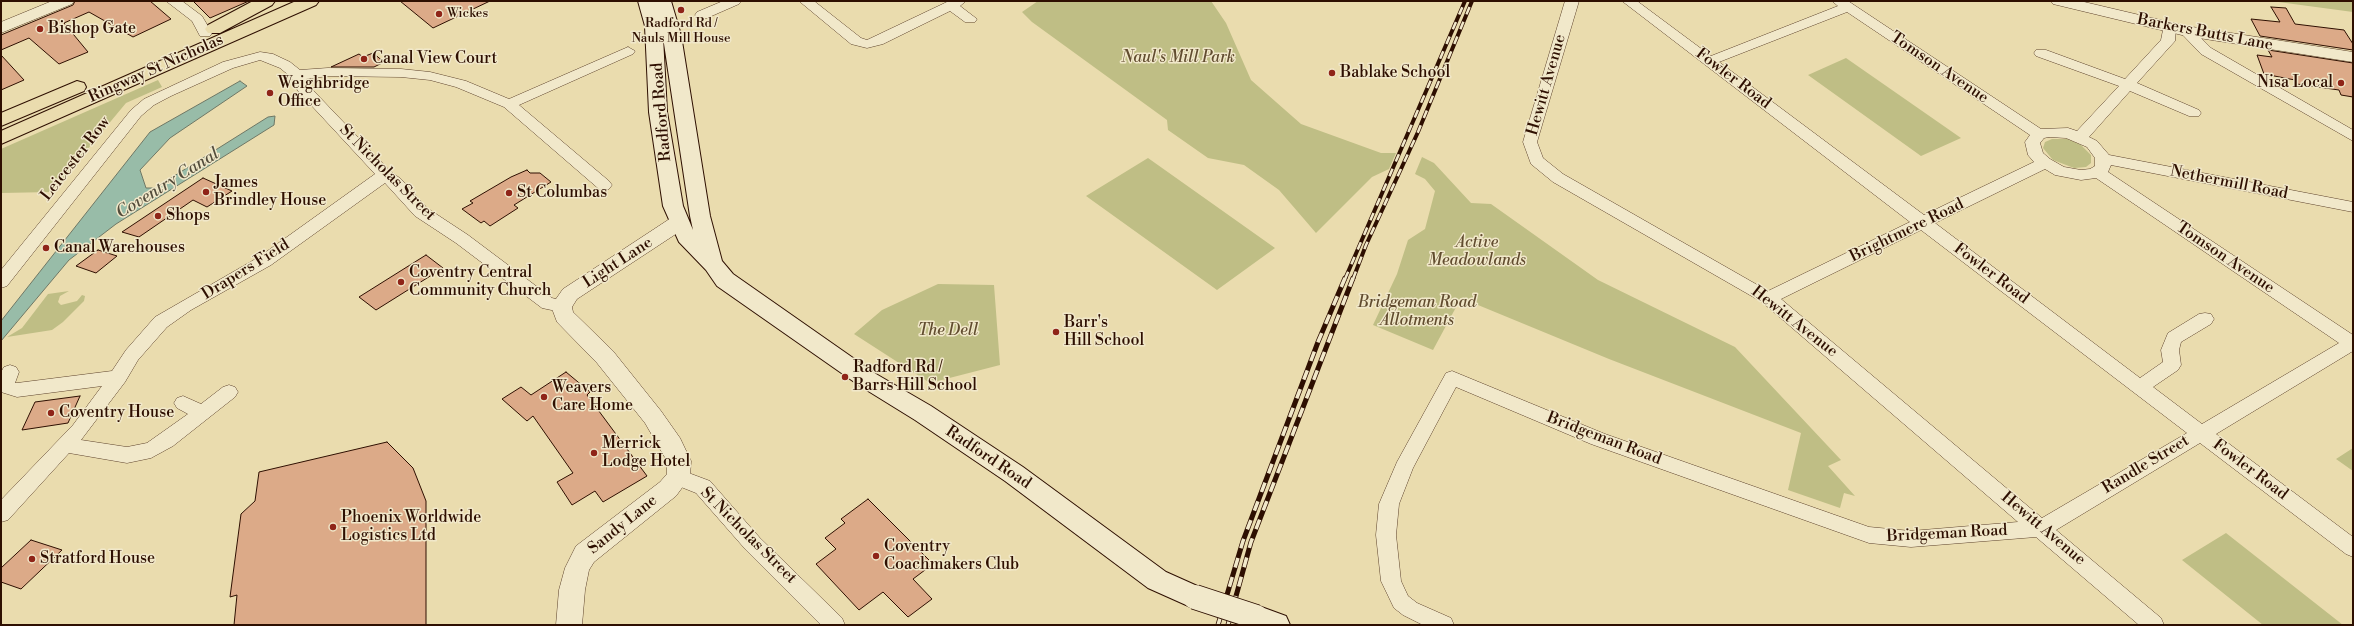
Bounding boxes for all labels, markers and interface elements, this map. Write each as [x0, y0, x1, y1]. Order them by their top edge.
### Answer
marker: Radford Rd / Nauls Mill House [676, 5, 686, 15]
place label: Wickes [447, 6, 488, 22]
marker: Wickes [434, 9, 444, 19]
street label: Barkers Butts Lane [2135, 10, 2275, 56]
place label: Radford Rd / Nauls Mill House [631, 16, 731, 47]
place label: Bishop Gate [48, 19, 136, 39]
marker: Bishop Gate [35, 24, 45, 34]
street label: Tomson Avenue [1886, 28, 1992, 108]
street label: Ringway St Nicholas [85, 31, 227, 107]
street label: Hewitt Avenue [1523, 32, 1571, 138]
street label: Fowler Road [1692, 44, 1774, 114]
park label: Naul's Mill Park [1121, 48, 1235, 68]
place label: Canal View Court [372, 49, 497, 69]
marker: Canal View Court [359, 54, 369, 64]
street label: Radford Road [648, 62, 676, 162]
place label: Bablake School [1340, 63, 1450, 83]
marker: Bablake School [1327, 68, 1337, 78]
place label: Nisa Local [2257, 73, 2333, 93]
place label: Weighbridge Office [278, 74, 370, 112]
marker: Nisa Local [2336, 78, 2346, 88]
marker: Weighbridge Office [265, 88, 275, 98]
street label: Leicester Row [37, 113, 115, 205]
street label: St Nicholas Street [335, 121, 439, 225]
water label: Coventry Canal [113, 144, 223, 224]
street label: Nethermill Road [2168, 162, 2290, 204]
place label: James Brindley House [214, 173, 326, 211]
place label: St Columbas [517, 183, 607, 203]
marker: James Brindley House [201, 187, 211, 197]
marker: St Columbas [504, 188, 514, 198]
street label: Brightmere Road [1847, 195, 1967, 267]
place label: Shops [166, 206, 210, 226]
marker: Shops [153, 211, 163, 221]
street label: Tomson Avenue [2172, 218, 2278, 298]
street label: Light Lane [580, 233, 656, 293]
park label: Active Meadowlands [1428, 233, 1526, 271]
street label: Drapers Field [199, 236, 293, 304]
place label: Canal Warehouses [54, 238, 185, 258]
street label: Fowler Road [1950, 239, 2032, 309]
marker: Canal Warehouses [41, 243, 51, 253]
place label: Coventry Central Community Church [409, 263, 551, 301]
marker: Coventry Central Community Church [396, 277, 406, 287]
street label: Hewitt Avenue [1747, 282, 1841, 362]
park label: Bridgeman Road Allotments [1358, 293, 1476, 331]
place label: Barr's Hill School [1064, 313, 1144, 351]
park label: The Dell [918, 321, 978, 341]
marker: Barr's Hill School [1051, 327, 1061, 337]
place label: Radford Rd / Barrs Hill School [853, 358, 977, 396]
marker: Radford Rd / Barrs Hill School [840, 372, 850, 382]
place label: Weavers Care Home [552, 378, 633, 416]
marker: Weavers Care Home [539, 392, 549, 402]
place label: Coventry House [59, 403, 174, 423]
marker: Coventry House [46, 408, 56, 418]
street label: Bridgeman Road [1544, 408, 1664, 470]
street label: Radford Road [941, 422, 1035, 494]
street label: Randle Street [2099, 432, 2193, 498]
place label: Merrick Lodge Hotel [602, 434, 690, 472]
street label: Fowler Road [2209, 435, 2291, 505]
marker: Merrick Lodge Hotel [589, 448, 599, 458]
street label: St Nicholas Street [696, 484, 800, 588]
street label: Hewitt Avenue [1997, 488, 2089, 570]
street label: Sandy Lane [585, 491, 661, 559]
place label: Phoenix Worldwide Logistics Ltd [341, 508, 481, 546]
street label: Bridgeman Road [1886, 521, 2008, 547]
marker: Phoenix Worldwide Logistics Ltd [328, 522, 338, 532]
place label: Coventry Coachmakers Club [884, 537, 1019, 575]
place label: Stratford House [40, 549, 155, 569]
marker: Coventry Coachmakers Club [871, 551, 881, 561]
marker: Stratford House [27, 554, 37, 564]

